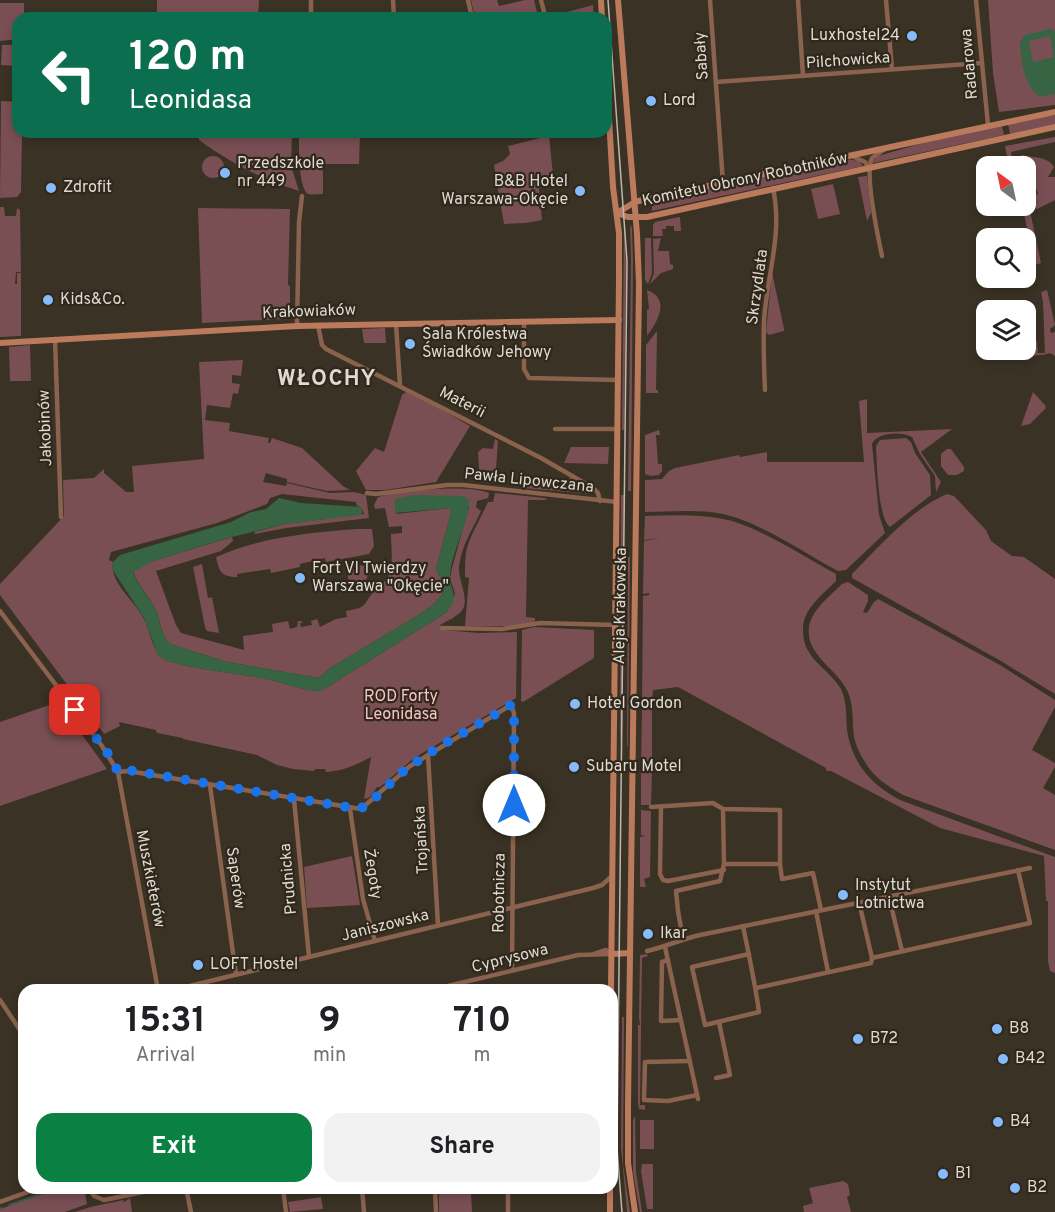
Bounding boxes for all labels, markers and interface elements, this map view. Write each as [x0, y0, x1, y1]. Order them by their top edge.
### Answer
place label: Luxhostel24 [810, 26, 900, 46]
street label: Radarowa [957, 28, 983, 100]
marker: Luxhostel24 [905, 29, 919, 43]
street label: Sabały [690, 31, 714, 81]
text: 120 m [129, 32, 246, 85]
icon: left [30, 36, 108, 114]
street label: Pilchowicka [805, 48, 891, 74]
text: Leonidasa [129, 84, 252, 118]
place label: Lord [663, 91, 696, 111]
marker: Lord [644, 94, 658, 108]
street label: Komitetu Obrony Robotników [640, 148, 850, 212]
place label: Przedszkole nr 449 [237, 154, 324, 192]
north arrow [976, 156, 1036, 216]
map controls [976, 156, 1036, 360]
marker: Przedszkole nr 449 [218, 166, 232, 180]
place label: B&B Hotel Warszawa-Okęcie [441, 172, 568, 210]
place label: Zdrofit [63, 178, 112, 198]
marker: Zdrofit [44, 181, 58, 195]
marker: B&B Hotel Warszawa-Okęcie [573, 184, 587, 198]
button: search [976, 228, 1036, 288]
street label: Skrzydlata [743, 248, 773, 326]
place label: Kids&Co. [60, 290, 125, 310]
marker: Kids&Co. [41, 293, 55, 307]
street label: Krakowiaków [262, 300, 356, 324]
button: layers [976, 300, 1036, 360]
place label: Sala Królestwa Świadków Jehowy [422, 325, 552, 363]
marker: Sala Królestwa Świadków Jehowy [403, 337, 417, 351]
district label: WŁOCHY [277, 366, 377, 393]
street label: Materii [435, 383, 489, 423]
street label: Jakobinów [35, 389, 57, 467]
street label: Pawła Lipowczana [463, 464, 595, 498]
street label: Aleja Krakowska [610, 547, 632, 665]
place label: Fort VI Twierdzy Warszawa "Okęcie" [312, 559, 449, 597]
marker: Fort VI Twierdzy Warszawa "Okęcie" [293, 571, 307, 585]
pin [49, 684, 100, 735]
park label: ROD Forty Leonidasa [364, 687, 438, 725]
icon: arrive [58, 693, 91, 726]
place label: Hotel Gordon [587, 694, 682, 714]
marker: Hotel Gordon [568, 697, 582, 711]
place label: Subaru Motel [586, 757, 682, 777]
marker: Subaru Motel [567, 760, 581, 774]
position arrow [482, 773, 546, 837]
street label: Trojańska [410, 805, 434, 875]
street label: Muszkieterów [131, 828, 169, 930]
street label: Prudnicka [276, 842, 302, 916]
street label: Saperów [221, 846, 249, 910]
street label: Żegoty [358, 847, 387, 901]
street label: Robotnicza [489, 853, 511, 933]
place label: Instytut Lotnictwa [855, 876, 925, 914]
marker: Instytut Lotnictwa [836, 888, 850, 902]
street label: Janiszowska [339, 905, 431, 947]
place label: Ikar [660, 924, 687, 944]
marker: Ikar [641, 927, 655, 941]
street label: Cyprysowa [470, 940, 550, 978]
place label: LOFT Hostel [210, 955, 298, 975]
marker: LOFT Hostel [191, 958, 205, 972]
text: 15:31 [125, 999, 206, 1045]
text: 9 [318, 999, 341, 1045]
text: 710 [453, 999, 511, 1045]
place label: B8 [1009, 1019, 1029, 1039]
marker: B8 [990, 1022, 1004, 1036]
place label: B72 [870, 1029, 898, 1049]
marker: B72 [851, 1032, 865, 1046]
text: Arrival [136, 1043, 195, 1069]
text: min [313, 1043, 346, 1069]
text: m [474, 1043, 491, 1069]
place label: B42 [1015, 1049, 1045, 1069]
marker: B42 [996, 1052, 1010, 1066]
place label: B4 [1010, 1112, 1030, 1132]
button: Exit [36, 1113, 312, 1182]
button: Share [324, 1113, 600, 1182]
marker: B4 [991, 1115, 1005, 1129]
place label: B1 [955, 1164, 971, 1184]
marker: B1 [936, 1167, 950, 1181]
place label: B2 [1027, 1178, 1047, 1198]
marker: B2 [1008, 1181, 1022, 1195]

